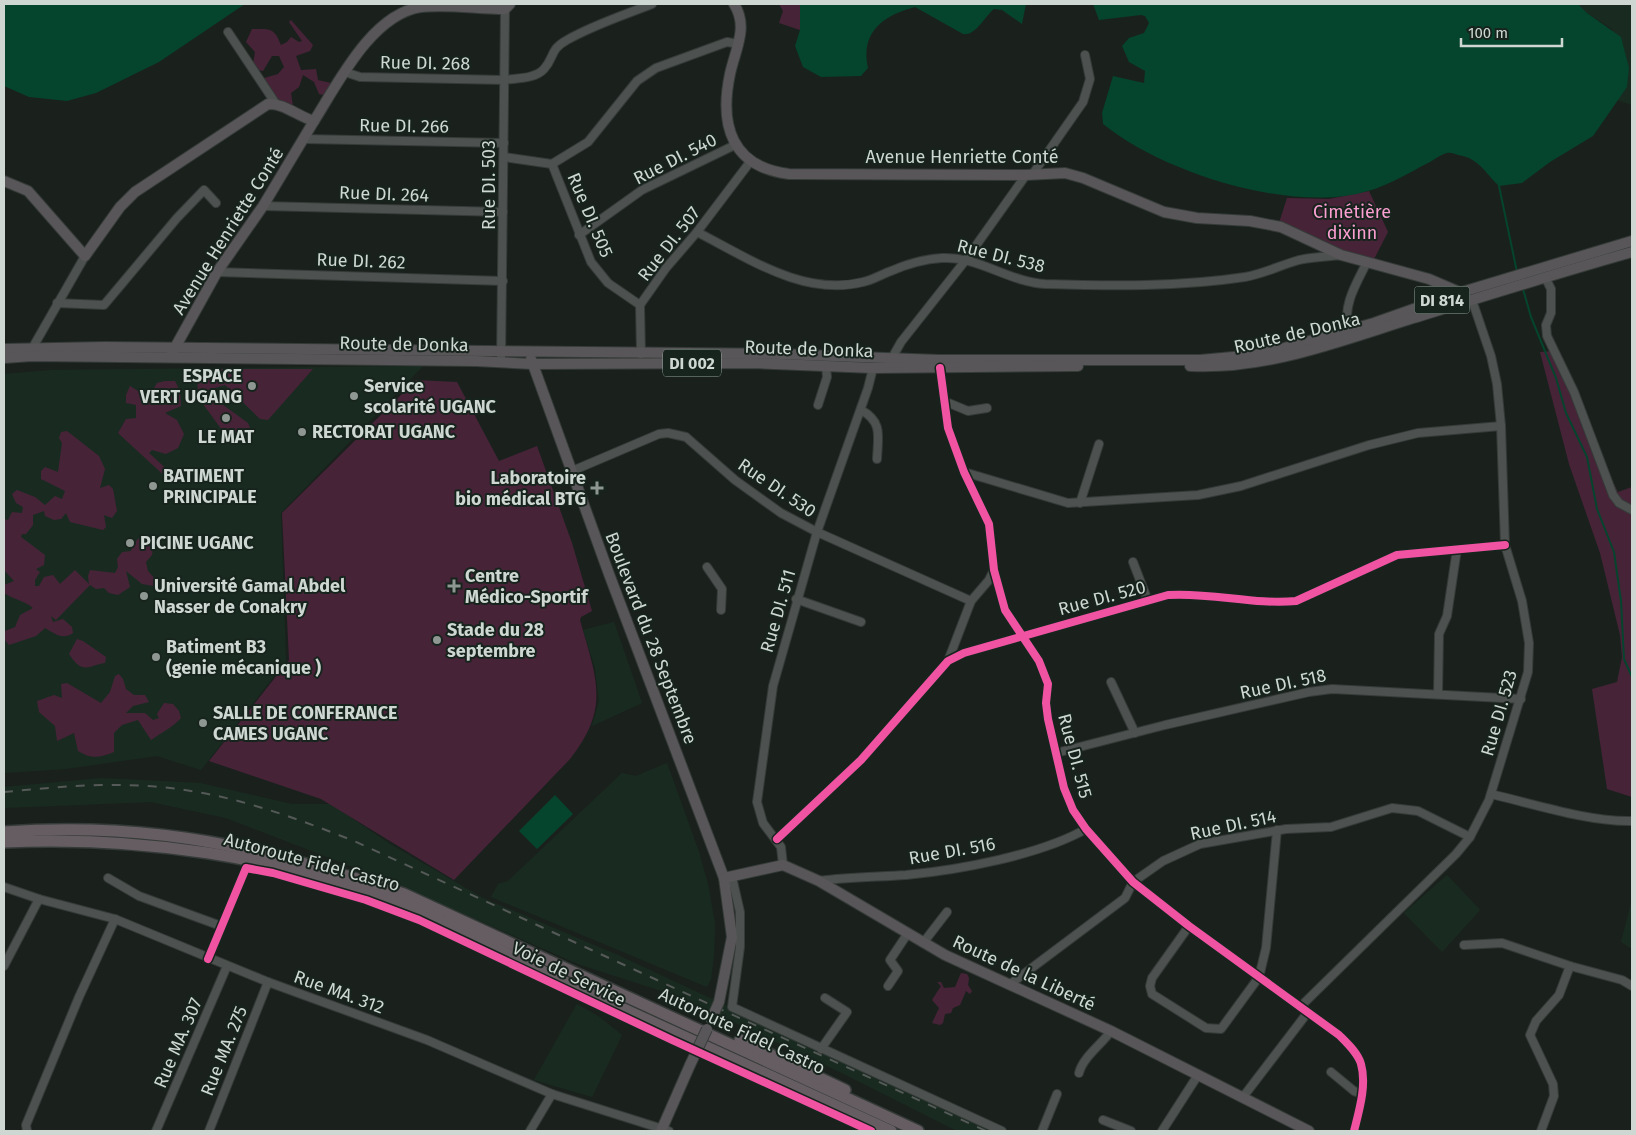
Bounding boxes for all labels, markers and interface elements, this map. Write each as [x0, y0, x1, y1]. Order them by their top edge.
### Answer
scale bar [1461, 15, 1562, 47]
text: 100 m [1468, 24, 1508, 42]
street label: Rue DI. 268 [380, 51, 470, 75]
street label: Rue DI. 266 [359, 114, 449, 138]
street label: Rue DI. 540 [630, 129, 720, 189]
street label: Rue DI. 503 [478, 140, 500, 230]
street label: Avenue Henriette Conté [168, 143, 288, 319]
street label: Avenue Henriette Conté [865, 146, 1059, 168]
street label: Rue DI. 505 [562, 169, 618, 261]
street label: Rue DI. 264 [339, 181, 430, 207]
park label: Cimétière dixinn [1313, 201, 1391, 244]
street label: Rue DI. 507 [633, 202, 705, 286]
street label: Rue DI. 538 [955, 234, 1047, 278]
street label: Rue DI. 262 [316, 248, 406, 274]
road number: DI 814 [1414, 286, 1470, 314]
street label: Route de Donka [1232, 308, 1362, 358]
street label: Route de Donka [339, 332, 469, 356]
street label: Route de Donka [744, 336, 874, 362]
road number: DI 002 [663, 349, 721, 376]
place label: ESPACE VERT UGANG [139, 365, 242, 408]
place label: Service scolarité UGANC [364, 375, 497, 418]
marker: ESPACE VERT UGANG [246, 380, 258, 392]
marker: Service scolarité UGANC [348, 390, 360, 402]
marker: LE MAT [220, 412, 232, 424]
place label: RECTORAT UGANC [312, 421, 456, 443]
place label: LE MAT [198, 426, 255, 448]
marker: RECTORAT UGANC [296, 426, 308, 438]
street label: Rue DI. 530 [734, 454, 820, 522]
place label: BATIMENT PRINCIPALE [163, 465, 257, 508]
place label: Laboratoire bio médical BTG [455, 467, 586, 510]
marker: BATIMENT PRINCIPALE [147, 480, 159, 492]
marker: Laboratoire bio médical BTG [590, 481, 604, 495]
street label: Boulevard du 28 Septembre [600, 529, 702, 747]
place label: PICINE UGANC [140, 532, 254, 554]
marker: PICINE UGANC [124, 537, 136, 549]
place label: Centre Médico-Sportif [465, 565, 589, 608]
street label: Rue DI. 511 [756, 567, 800, 655]
place label: Université Gamal Abdel Nasser de Conakry [154, 575, 346, 618]
street label: Rue DI. 520 [1056, 576, 1148, 620]
marker: Centre Médico-Sportif [447, 579, 461, 593]
marker: Université Gamal Abdel Nasser de Conakry [138, 590, 150, 602]
place label: Stade du 28 septembre [447, 619, 544, 662]
marker: Stade du 28 septembre [431, 634, 443, 646]
place label: Batiment B3 (genie mécanique ) [166, 636, 321, 679]
marker: Batiment B3 (genie mécanique ) [150, 651, 162, 663]
street label: Rue DI. 518 [1238, 664, 1328, 704]
street label: Rue DI. 523 [1476, 667, 1522, 759]
place label: SALLE DE CONFERANCE CAMES UGANC [213, 702, 398, 745]
street label: Rue DI. 515 [1053, 711, 1097, 801]
marker: SALLE DE CONFERANCE CAMES UGANC [197, 717, 209, 729]
street label: Rue DI. 514 [1188, 805, 1278, 845]
street label: Autoroute Fidel Castro [222, 828, 402, 896]
street label: Rue DI. 516 [907, 833, 997, 869]
street label: Route de la Liberté [949, 930, 1099, 1016]
street label: Voie de Service [509, 937, 629, 1011]
street label: Rue MA. 312 [291, 965, 387, 1019]
street label: Autoroute Fidel Castro [655, 983, 829, 1079]
street label: Rue MA. 307 [149, 994, 207, 1092]
street label: Rue MA. 275 [196, 1003, 252, 1099]

